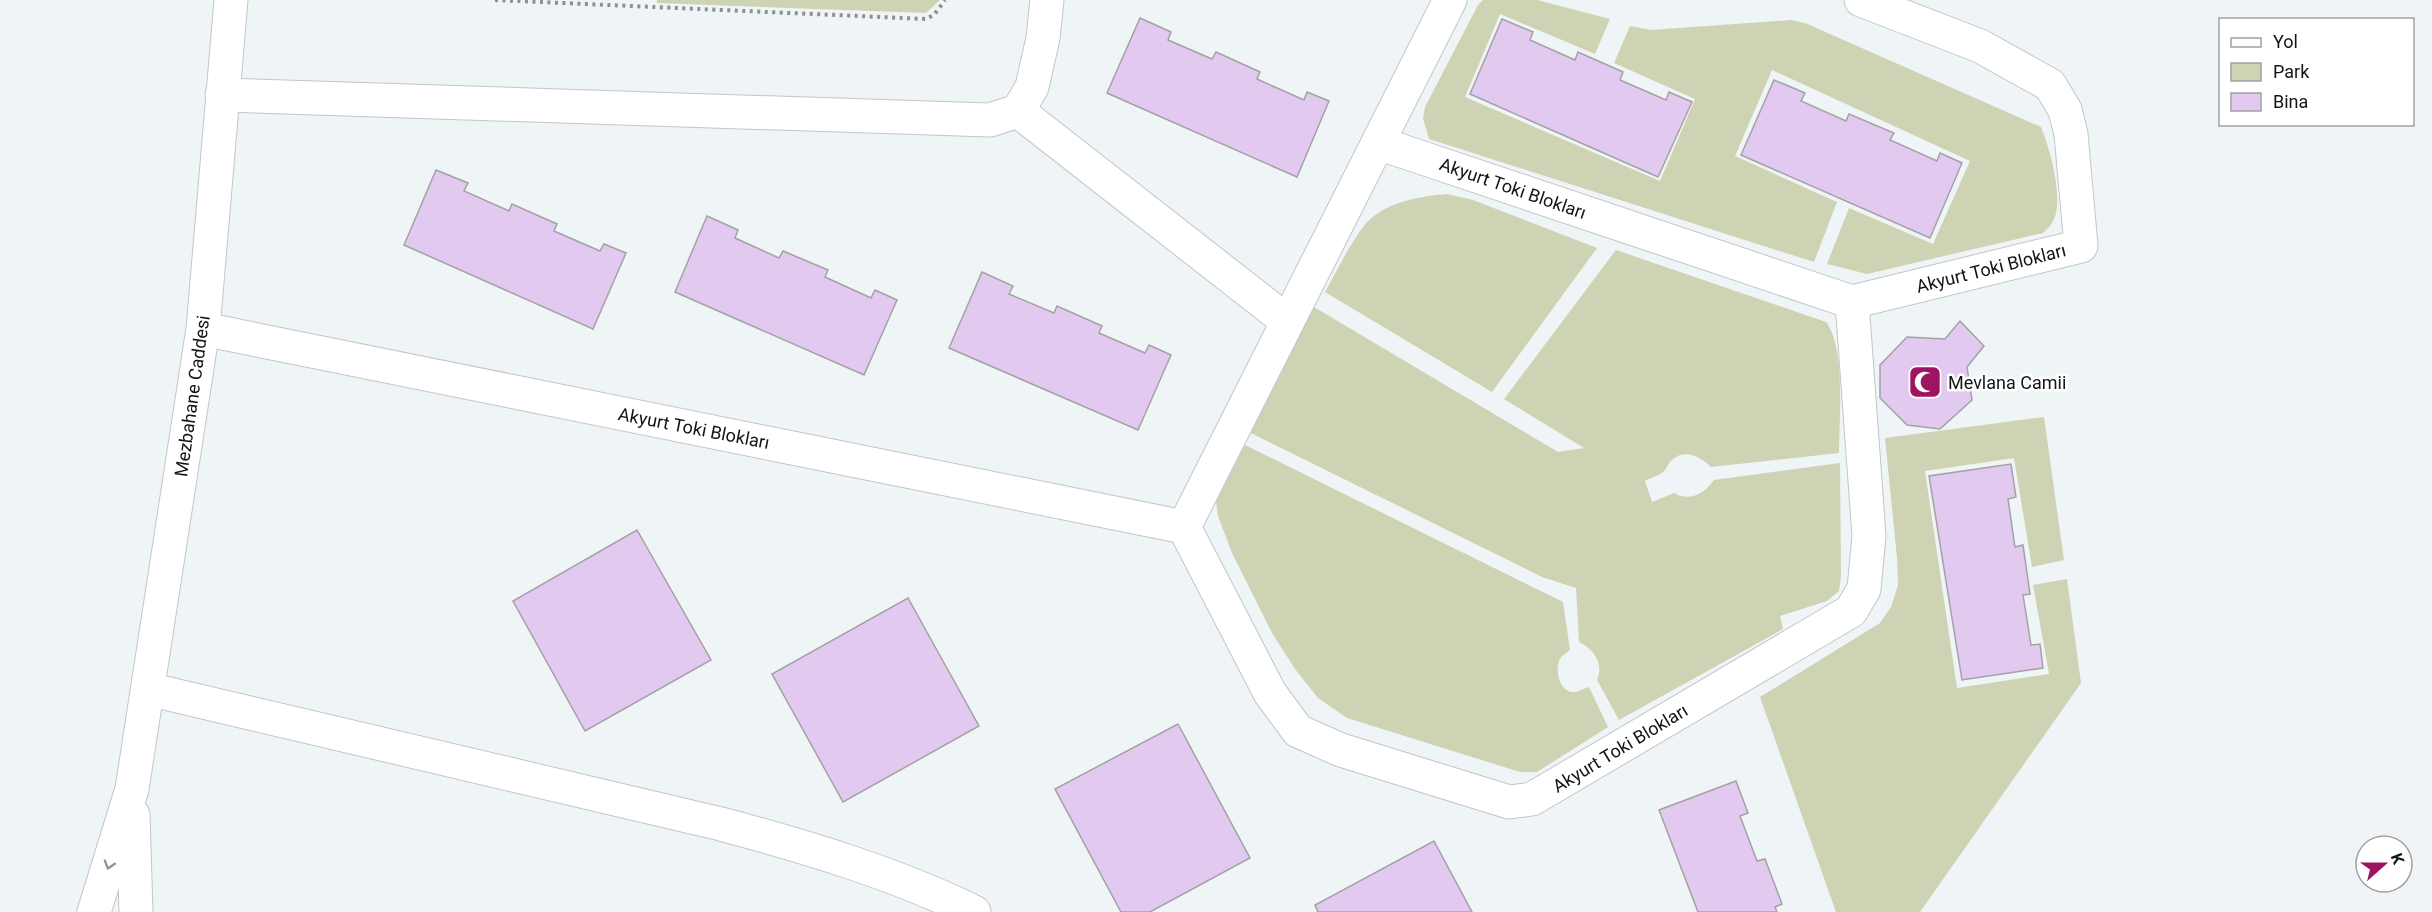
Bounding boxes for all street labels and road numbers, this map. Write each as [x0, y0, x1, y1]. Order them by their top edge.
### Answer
street label: Akyurt Toki Blokları [1437, 153, 1589, 223]
street label: Akyurt Toki Blokları [1914, 239, 2068, 297]
street label: Mezbahane Caddesi [170, 314, 214, 478]
street label: Akyurt Toki Blokları [617, 403, 771, 453]
street label: Akyurt Toki Blokları [1549, 699, 1691, 797]

